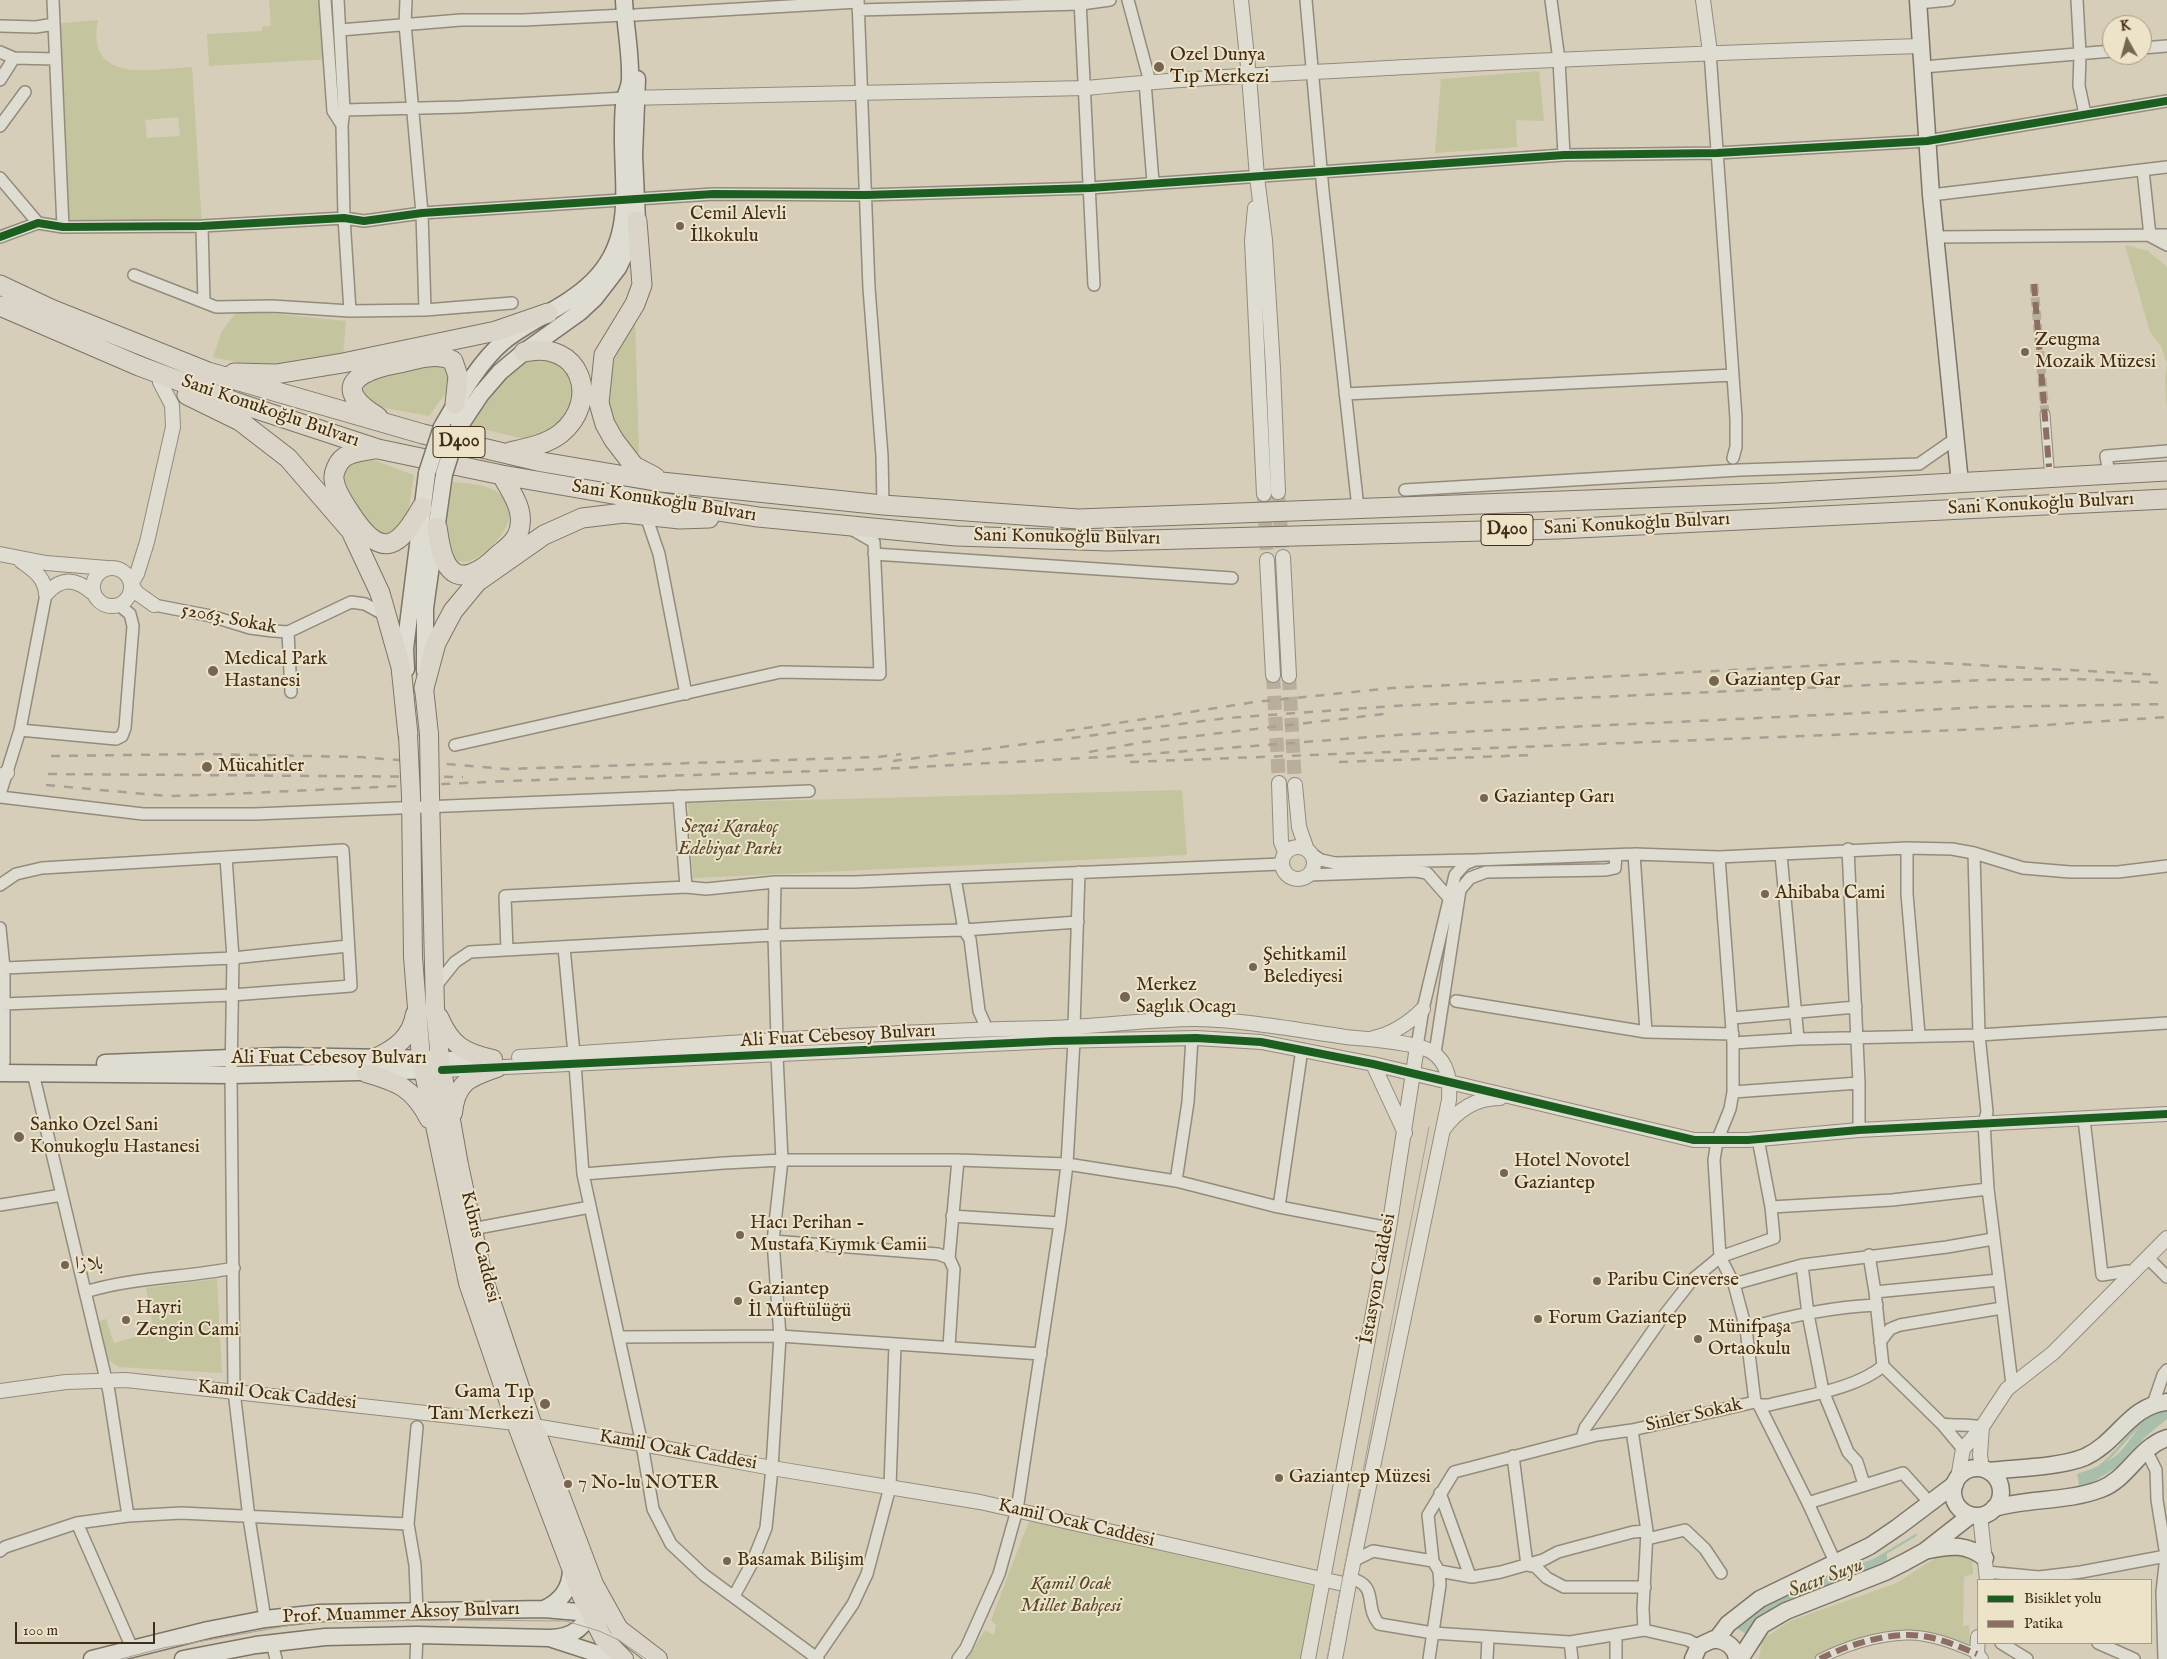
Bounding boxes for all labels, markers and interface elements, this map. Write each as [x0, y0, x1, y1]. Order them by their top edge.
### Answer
north arrow [2102, 15, 2152, 65]
text: K [2119, 17, 2131, 36]
place label: Ozel Dunya Tıp Merkezi [1170, 45, 1269, 89]
marker: Ozel Dunya Tıp Merkezi [1152, 60, 1166, 74]
place label: Cemil Alevli İlkokulu [690, 204, 787, 248]
marker: Cemil Alevli İlkokulu [674, 220, 686, 232]
place label: Zeugma Mozaik Müzesi [2035, 330, 2156, 374]
marker: Zeugma Mozaik Müzesi [2019, 346, 2031, 358]
street label: Sani Konukoğlu Bulvarı [178, 371, 362, 453]
road number: D400 [433, 427, 485, 458]
street label: Sani Konukoğlu Bulvarı [570, 476, 758, 528]
street label: Sani Konukoğlu Bulvarı [1947, 489, 2135, 521]
street label: Sani Konukoğlu Bulvarı [1543, 509, 1731, 541]
road number: D400 [1481, 514, 1533, 546]
street label: Sani Konukoğlu Bulvarı [973, 525, 1161, 551]
street label: 52063. Sokak [179, 600, 279, 640]
place label: Medical Park Hastanesi [224, 649, 327, 693]
marker: Medical Park Hastanesi [206, 664, 220, 678]
place label: Gaziantep Gar [1725, 670, 1840, 692]
marker: Gaziantep Gar [1707, 674, 1721, 688]
place label: Mücahitler [218, 756, 304, 778]
marker: Mücahitler [200, 760, 214, 774]
place label: Gaziantep Garı [1494, 787, 1615, 809]
marker: Gaziantep Garı [1478, 792, 1490, 804]
park label: Sezai Karakoç Edebiyat Parkı [678, 817, 782, 861]
place label: Ahibaba Cami [1775, 883, 1885, 905]
marker: Ahibaba Cami [1759, 888, 1771, 900]
place label: Şehitkamil Belediyesi [1263, 945, 1346, 989]
marker: Şehitkamil Belediyesi [1247, 961, 1259, 973]
place label: Merkez Saglık Ocagı [1136, 975, 1236, 1019]
marker: Merkez Saglık Ocagı [1118, 990, 1132, 1004]
street label: Ali Fuat Cebesoy Bulvarı [740, 1021, 936, 1053]
street label: Ali Fuat Cebesoy Bulvarı [231, 1048, 427, 1070]
place label: Sanko Ozel Sani Konukoglu Hastanesi [30, 1115, 200, 1159]
marker: Sanko Ozel Sani Konukoglu Hastanesi [12, 1130, 26, 1144]
place label: Hotel Novotel Gaziantep [1514, 1151, 1630, 1195]
marker: Hotel Novotel Gaziantep [1498, 1167, 1510, 1179]
street label: Kıbrıs Caddesi [454, 1189, 504, 1305]
street label: İstasyon Caddesi [1356, 1212, 1402, 1346]
place label: Hacı Perihan - Mustafa Kıymık Camii [750, 1213, 927, 1257]
marker: Hacı Perihan - Mustafa Kıymık Camii [734, 1229, 746, 1241]
place label: بلازا [75, 1254, 103, 1276]
marker: بلازا [59, 1259, 71, 1271]
place label: Paribu Cineverse [1607, 1270, 1739, 1292]
marker: Paribu Cineverse [1591, 1275, 1603, 1287]
place label: Gaziantep İl Müftülüğü [748, 1279, 851, 1323]
marker: Gaziantep İl Müftülüğü [732, 1295, 744, 1307]
place label: Hayri Zengin Cami [136, 1298, 239, 1342]
place label: Forum Gaziantep [1548, 1308, 1687, 1330]
marker: Forum Gaziantep [1532, 1313, 1544, 1325]
marker: Hayri Zengin Cami [120, 1314, 132, 1326]
place label: Münifpaşa Ortaokulu [1708, 1317, 1791, 1361]
marker: Münifpaşa Ortaokulu [1692, 1333, 1704, 1345]
street label: Kamil Ocak Caddesi [196, 1376, 358, 1416]
place label: Gama Tıp Tanı Merkezi [428, 1382, 534, 1426]
street label: Sinler Sokak [1644, 1394, 1744, 1438]
marker: Gama Tıp Tanı Merkezi [538, 1397, 552, 1411]
street label: Kamil Ocak Caddesi [597, 1426, 759, 1476]
place label: Gaziantep Müzesi [1289, 1467, 1431, 1489]
marker: Gaziantep Müzesi [1273, 1472, 1285, 1484]
place label: 7 No-lu NOTER [578, 1473, 718, 1495]
marker: 7 No-lu NOTER [562, 1478, 574, 1490]
street label: Kamil Ocak Caddesi [995, 1495, 1157, 1553]
place label: Basamak Bilişim [737, 1550, 864, 1572]
water label: Sacır Suyu [1785, 1554, 1867, 1604]
marker: Basamak Bilişim [721, 1555, 733, 1567]
park label: Kamil Ocak Millet Bahçesi [1020, 1574, 1122, 1618]
legend [1977, 1579, 2152, 1644]
text: Bisiklet yolu [2024, 1589, 2102, 1608]
street label: Prof. Muammer Aksoy Bulvarı [282, 1598, 520, 1630]
scale bar [18, 1612, 158, 1644]
text: Patika [2024, 1614, 2063, 1633]
text: 100 m [23, 1621, 58, 1640]

